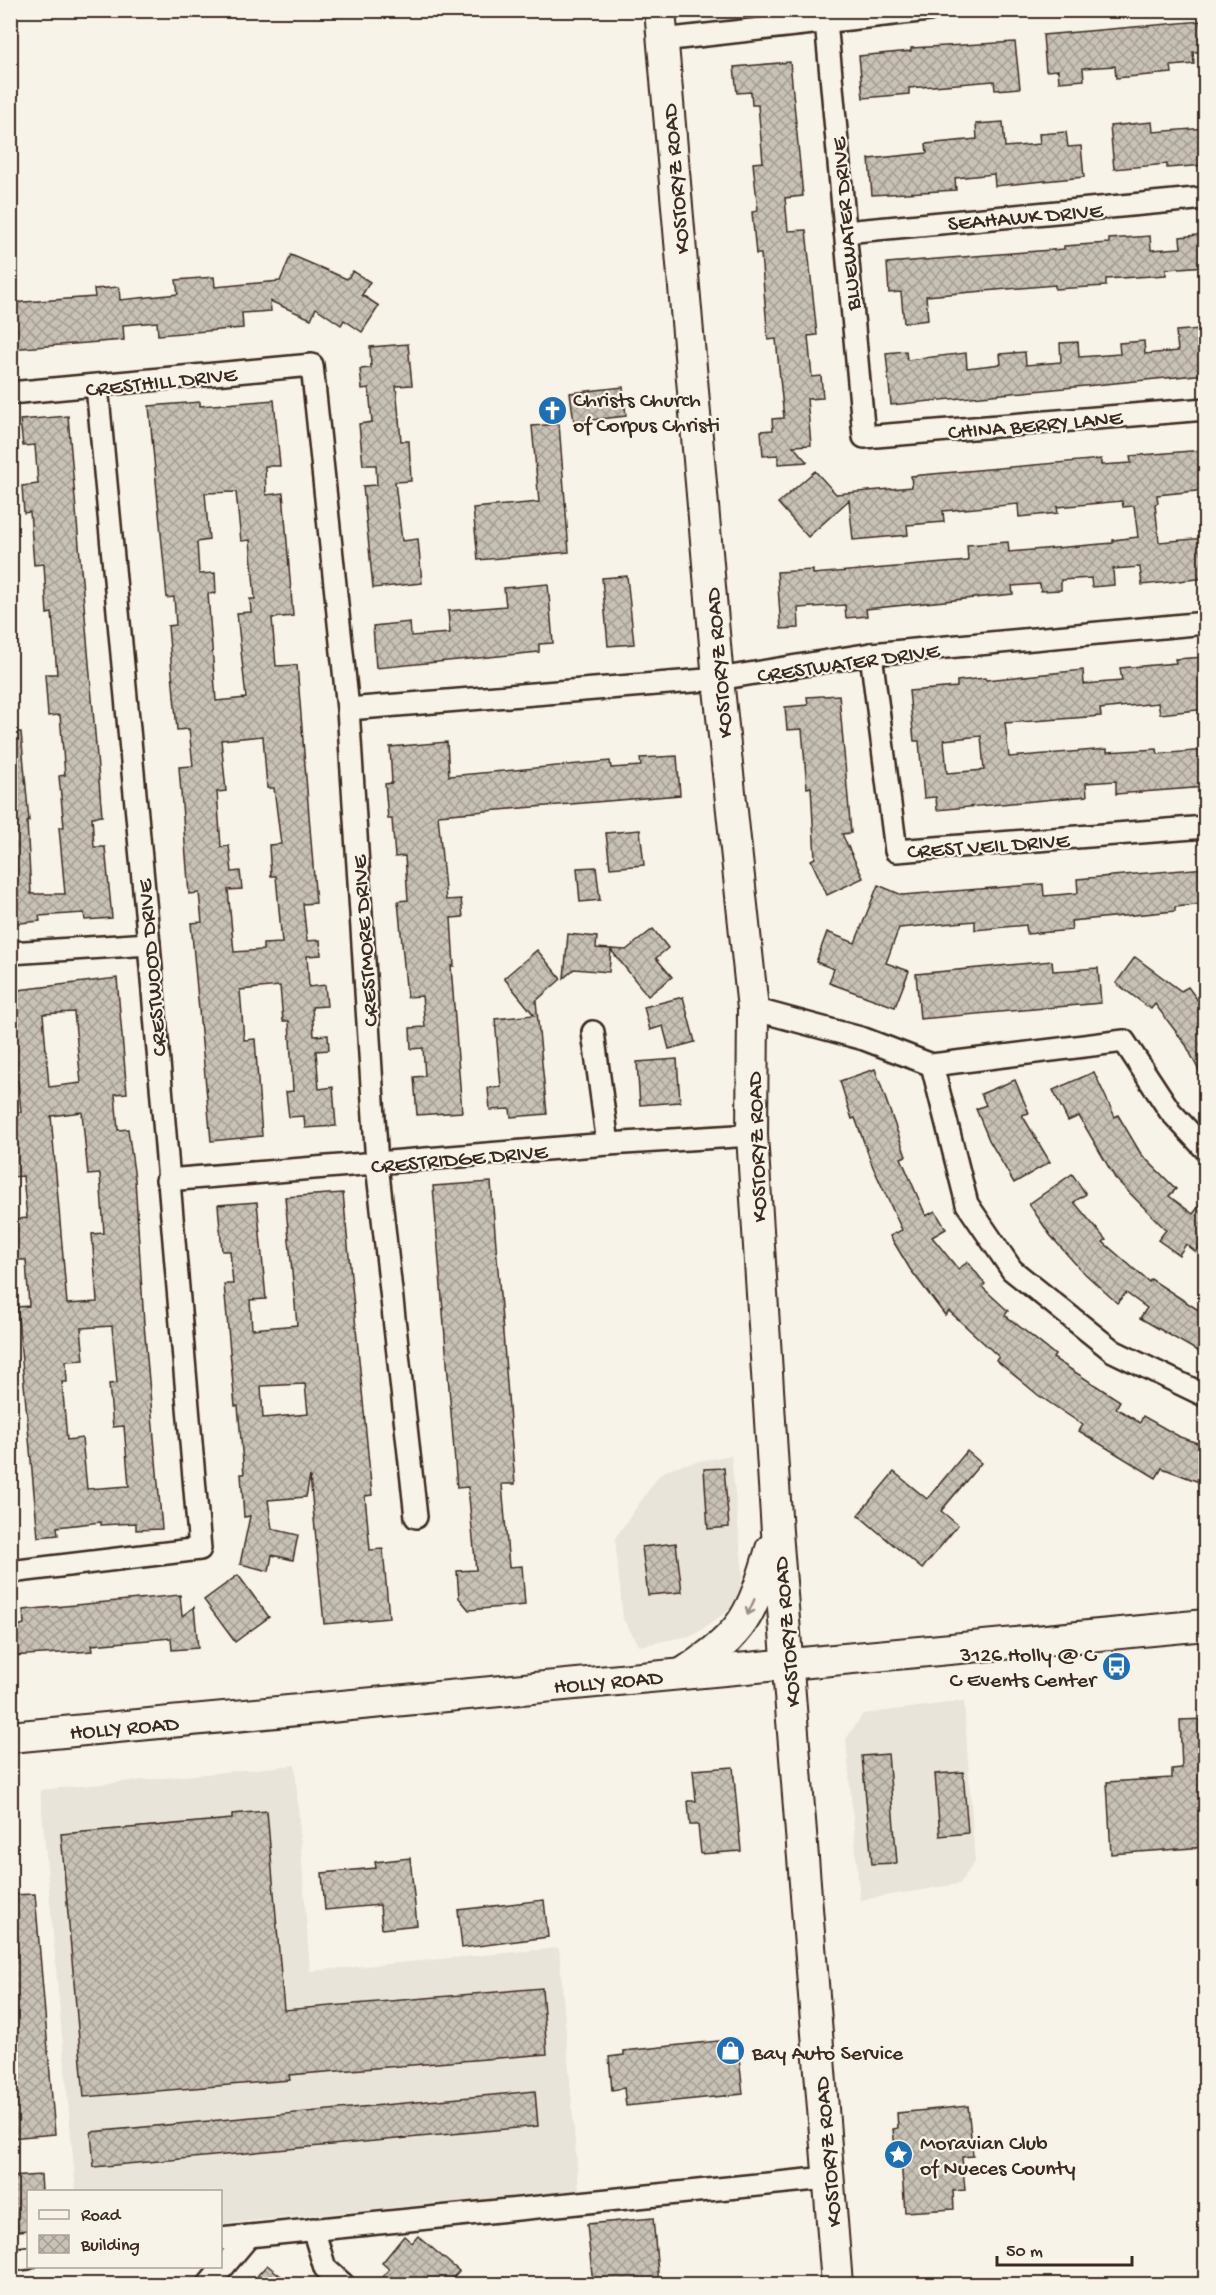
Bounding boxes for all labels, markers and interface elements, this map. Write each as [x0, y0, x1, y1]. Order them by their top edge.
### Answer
street label: KOSTORYZ ROAD [658, 102, 697, 255]
street label: BLUEWATER DRIVE [827, 135, 869, 312]
street label: SEAHAWK DRIVE [947, 199, 1105, 239]
street label: CRESTHILL DRIVE [84, 363, 240, 405]
place label: Christs Church of Corpus Christi [573, 389, 720, 440]
church icon: Christs Church of Corpus Christi [536, 395, 568, 427]
street label: CHINA BERRY LANE [947, 406, 1125, 448]
street label: KOSTORYZ ROAD [701, 586, 740, 739]
street label: CRESTWATER DRIVE [756, 639, 943, 691]
street label: CREST VEIL DRIVE [906, 829, 1072, 867]
street label: CRESTMORE DRIVE [348, 853, 386, 1027]
street label: CRESTWOOD DRIVE [133, 877, 175, 1057]
street label: KOSTORYZ ROAD [743, 1071, 775, 1223]
street label: CRESTRIDGE DRIVE [370, 1140, 550, 1182]
street label: KOSTORYZ ROAD [769, 1555, 808, 1708]
one-way arrow [745, 1597, 757, 1615]
place label: 3126 Holly @ C C Events Center [950, 1644, 1098, 1695]
bus stop icon: 3126 Holly @ C C Events Center [1101, 1650, 1133, 1682]
street label: HOLLY ROAD [553, 1666, 665, 1702]
street label: HOLLY ROAD [69, 1712, 181, 1748]
shop icon: Bay Auto Service [715, 2035, 747, 2067]
place label: Bay Auto Service [751, 2042, 904, 2068]
street label: KOSTORYZ ROAD [810, 2075, 849, 2228]
place label: Moravian Club of Nueces County [920, 2132, 1076, 2183]
place icon: Moravian Club of Nueces County [883, 2138, 915, 2170]
legend [27, 2190, 222, 2268]
text: Road [81, 2206, 122, 2227]
scale bar [997, 2229, 1132, 2267]
text: Building [80, 2236, 140, 2257]
text: 50 m [1006, 2242, 1043, 2263]

